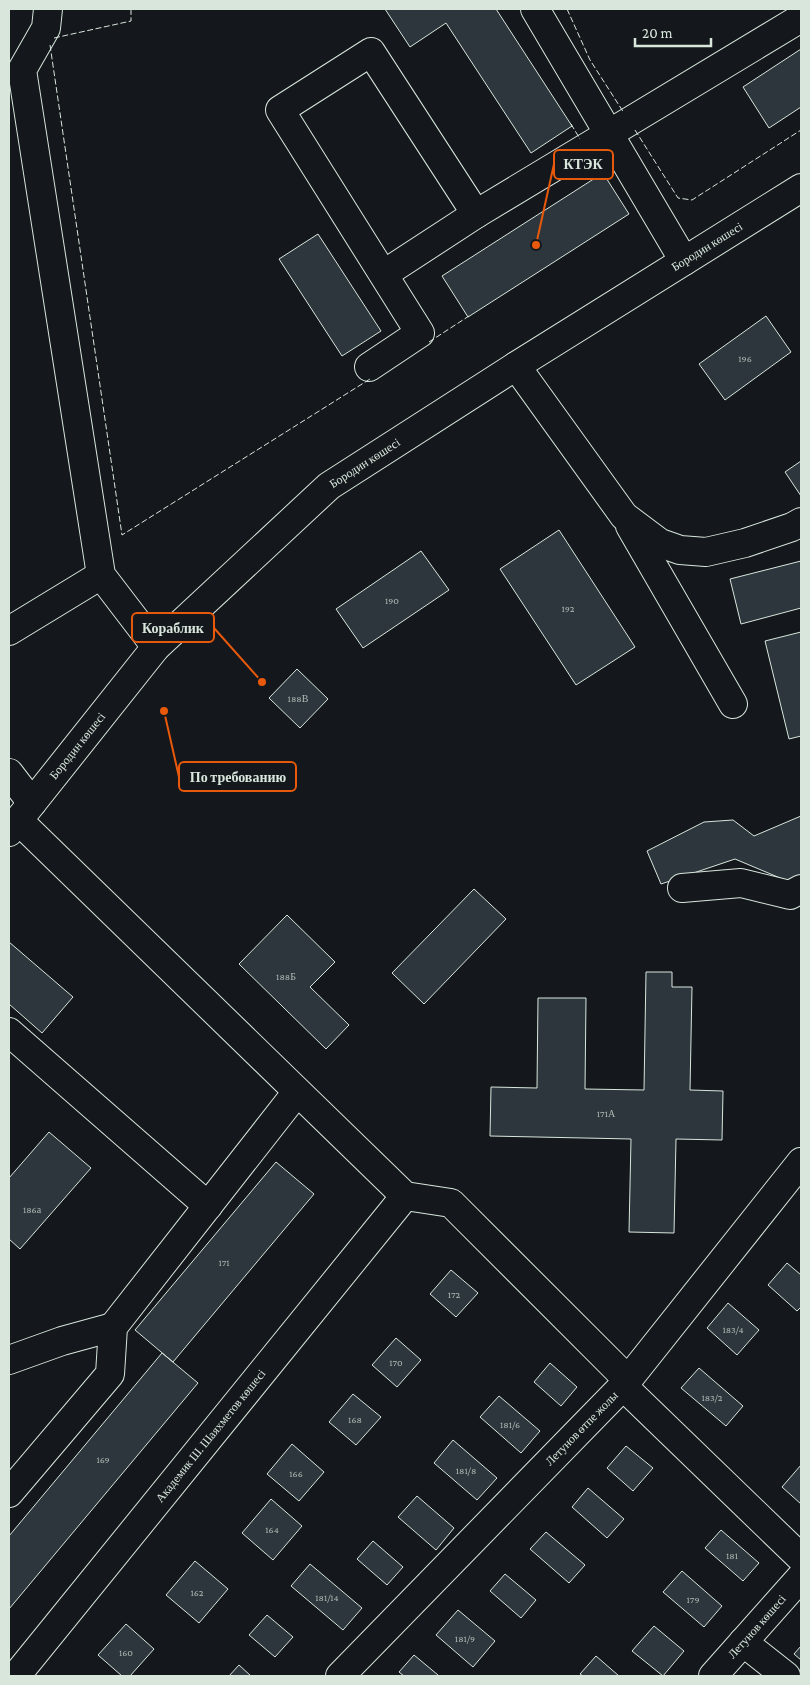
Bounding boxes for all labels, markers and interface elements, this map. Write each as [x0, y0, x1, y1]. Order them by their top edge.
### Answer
scale bar [635, 15, 711, 47]
text: 20 m [642, 25, 673, 41]
callout: КТЭК [554, 150, 613, 179]
text: КТЭК [563, 156, 603, 172]
street label: Бородин көшесі [669, 219, 746, 274]
house number: 196 [738, 353, 752, 364]
street label: Бородин көшесі [327, 435, 403, 491]
house number: 190 [385, 595, 399, 606]
house number: 192 [561, 603, 575, 614]
callout: Кораблик [132, 613, 214, 642]
text: Кораблик [142, 620, 205, 636]
house number: 188В [288, 693, 309, 704]
street label: Бородин көшесі [47, 709, 109, 782]
callout: По требованию [179, 762, 296, 791]
text: По требованию [190, 769, 287, 785]
house number: 188Б [276, 971, 296, 982]
house number: 171А [597, 1108, 616, 1119]
house number: 186а [23, 1204, 42, 1215]
house number: 171 [218, 1257, 230, 1268]
house number: 172 [448, 1289, 461, 1300]
house number: 183/4 [723, 1324, 744, 1335]
house number: 170 [389, 1357, 403, 1368]
street label: Академик Ш. Шаяхметов көшесі [153, 1366, 269, 1505]
street label: Летунов өтпе жолы [542, 1388, 621, 1468]
house number: 183/2 [701, 1392, 723, 1403]
house number: 168 [348, 1414, 362, 1425]
house number: 181/6 [500, 1419, 520, 1430]
house number: 169 [96, 1454, 110, 1465]
house number: 181/8 [456, 1465, 476, 1476]
house number: 166 [289, 1468, 303, 1479]
house number: 164 [265, 1524, 279, 1535]
house number: 181 [726, 1550, 738, 1561]
house number: 162 [191, 1587, 204, 1598]
house number: 181/14 [315, 1592, 339, 1603]
street label: Летунов көшесі [725, 1592, 789, 1661]
house number: 179 [686, 1594, 700, 1605]
house number: 181/9 [455, 1633, 475, 1644]
house number: 160 [119, 1647, 133, 1658]

